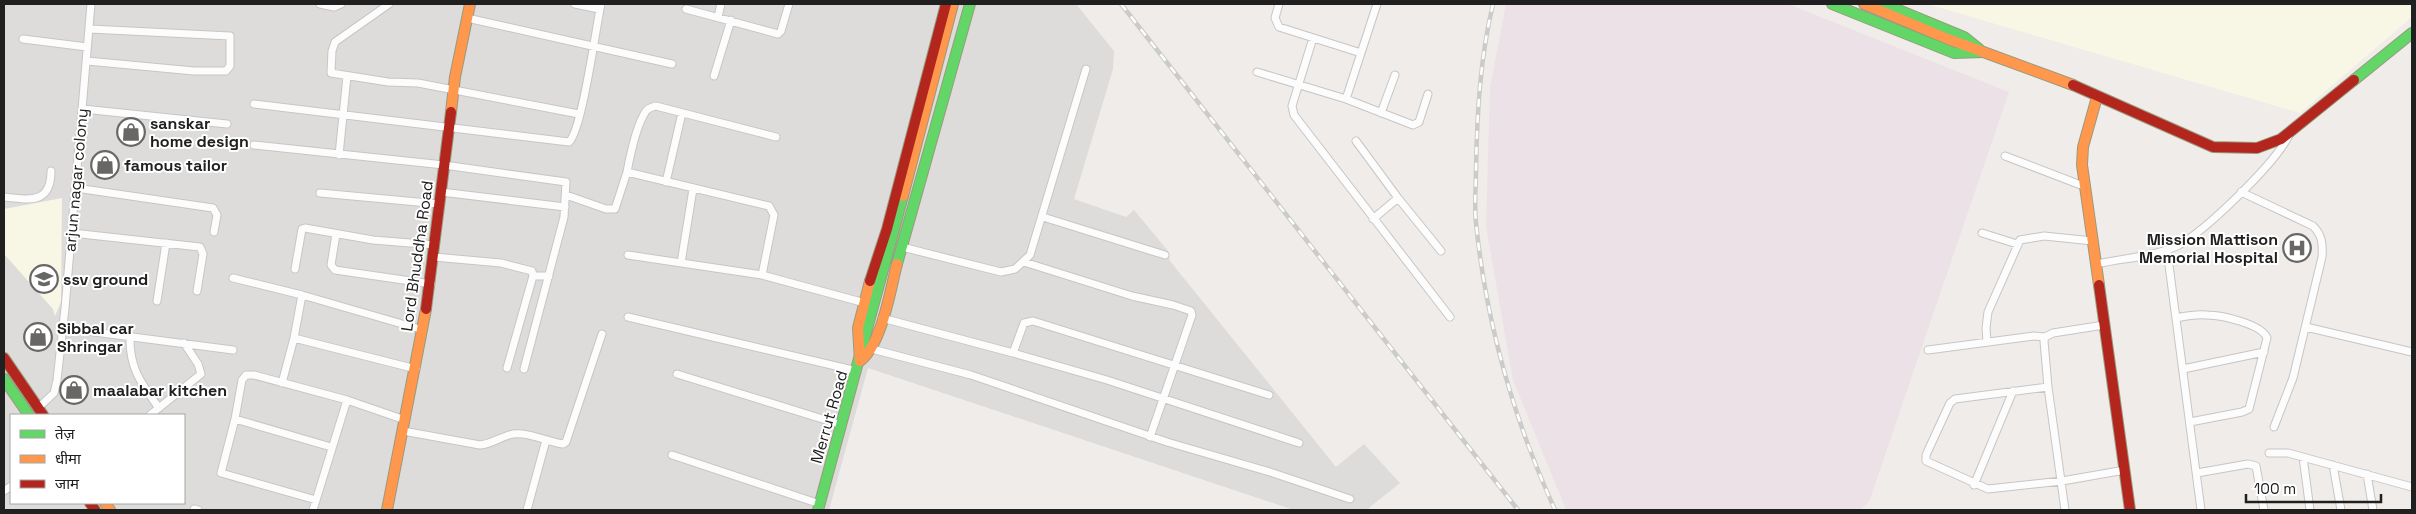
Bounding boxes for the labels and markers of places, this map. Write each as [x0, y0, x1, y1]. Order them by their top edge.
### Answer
place label: sanskar home design [150, 113, 249, 152]
shop icon: sanskar home design [116, 117, 146, 147]
shop icon: famous tailor [90, 150, 120, 180]
place label: famous tailor [124, 155, 227, 176]
place label: Mission Mattison Memorial Hospital [2139, 229, 2278, 268]
hospital icon: Mission Mattison Memorial Hospital [2282, 233, 2312, 263]
school or university icon: ssv ground [29, 264, 59, 294]
place label: ssv ground [63, 269, 148, 290]
place label: Sibbal car Shringar [57, 318, 134, 357]
shop icon: Sibbal car Shringar [23, 322, 53, 352]
shop icon: maalabar kitchen [59, 375, 89, 405]
place label: maalabar kitchen [93, 380, 227, 401]

